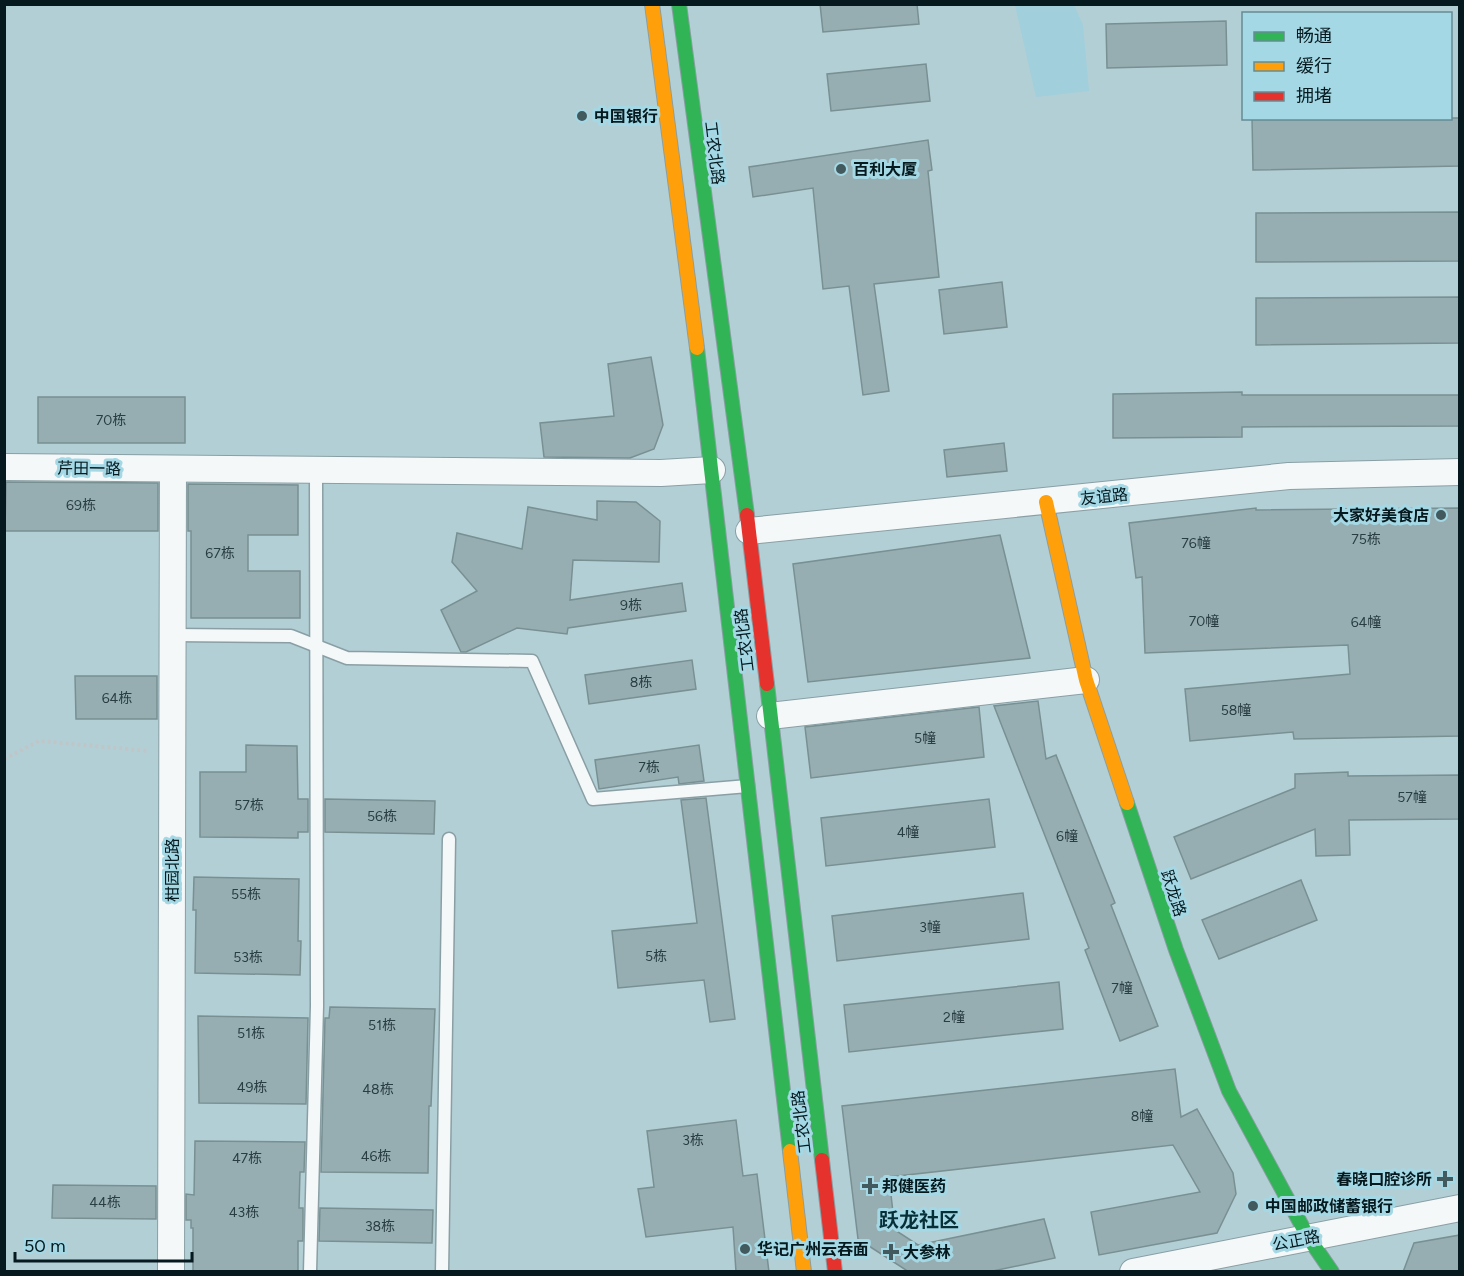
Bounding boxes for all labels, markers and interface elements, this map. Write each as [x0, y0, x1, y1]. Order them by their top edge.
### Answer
legend [1242, 12, 1452, 120]
text: 畅通 [1296, 25, 1332, 47]
text: 缓行 [1296, 55, 1332, 77]
text: 拥堵 [1296, 85, 1332, 107]
place label: 中国银行 [594, 107, 658, 126]
marker: 中国银行 [575, 109, 589, 123]
street label: 工农北路 [701, 120, 728, 186]
place label: 百利大厦 [853, 160, 917, 179]
marker: 百利大厦 [834, 162, 848, 176]
house number: 70栋 [96, 412, 126, 429]
street label: 芹田一路 [57, 458, 121, 479]
street label: 友谊路 [1079, 485, 1129, 508]
house number: 69栋 [66, 497, 96, 514]
place label: 大家好美食店 [1333, 506, 1429, 525]
marker: 大家好美食店 [1434, 508, 1448, 522]
house number: 75栋 [1351, 531, 1381, 548]
house number: 76幢 [1181, 535, 1211, 552]
house number: 67栋 [205, 545, 235, 562]
house number: 9栋 [620, 597, 642, 614]
street label: 工农北路 [731, 607, 758, 673]
house number: 70幢 [1189, 613, 1219, 630]
house number: 64幢 [1351, 614, 1381, 631]
house number: 8栋 [630, 674, 652, 691]
house number: 64栋 [102, 690, 132, 707]
house number: 58幢 [1221, 702, 1251, 719]
house number: 5幢 [914, 730, 936, 747]
house number: 7栋 [638, 759, 660, 776]
house number: 57幢 [1397, 789, 1427, 806]
house number: 57栋 [234, 797, 264, 814]
house number: 56栋 [367, 808, 397, 825]
house number: 4幢 [897, 824, 919, 841]
house number: 6幢 [1056, 828, 1078, 845]
street label: 柑园北路 [163, 838, 182, 902]
street label: 跃龙路 [1157, 867, 1190, 919]
house number: 55栋 [231, 886, 261, 903]
house number: 3幢 [919, 919, 941, 936]
house number: 5栋 [645, 948, 667, 965]
house number: 53栋 [233, 949, 263, 966]
house number: 7幢 [1111, 980, 1133, 997]
house number: 2幢 [943, 1009, 965, 1026]
house number: 51栋 [368, 1017, 396, 1034]
house number: 51栋 [237, 1025, 265, 1042]
house number: 49栋 [237, 1079, 267, 1096]
house number: 48栋 [362, 1081, 394, 1098]
street label: 工农北路 [788, 1089, 815, 1155]
house number: 8幢 [1131, 1108, 1153, 1125]
house number: 3栋 [682, 1132, 704, 1149]
house number: 46栋 [361, 1148, 391, 1165]
house number: 47栋 [232, 1150, 262, 1167]
place label: 春晓口腔诊所 [1336, 1170, 1432, 1189]
marker: 春晓口腔诊所 [1436, 1170, 1454, 1188]
place label: 邦健医药 [882, 1177, 946, 1196]
marker: 邦健医药 [863, 1179, 877, 1193]
house number: 44栋 [89, 1194, 121, 1211]
place label: 中国邮政储蓄银行 [1265, 1197, 1393, 1216]
marker: 中国邮政储蓄银行 [1246, 1199, 1260, 1213]
house number: 43栋 [229, 1204, 259, 1221]
district label: 跃龙社区 [879, 1208, 959, 1232]
house number: 38栋 [365, 1218, 395, 1235]
scale bar [15, 1225, 192, 1263]
street label: 公正路 [1271, 1227, 1321, 1254]
text: 50 m [24, 1235, 66, 1257]
place label: 华记广州云吞面 [757, 1240, 869, 1259]
marker: 华记广州云吞面 [738, 1242, 752, 1256]
place label: 大参林 [903, 1243, 951, 1262]
marker: 大参林 [884, 1245, 898, 1259]

